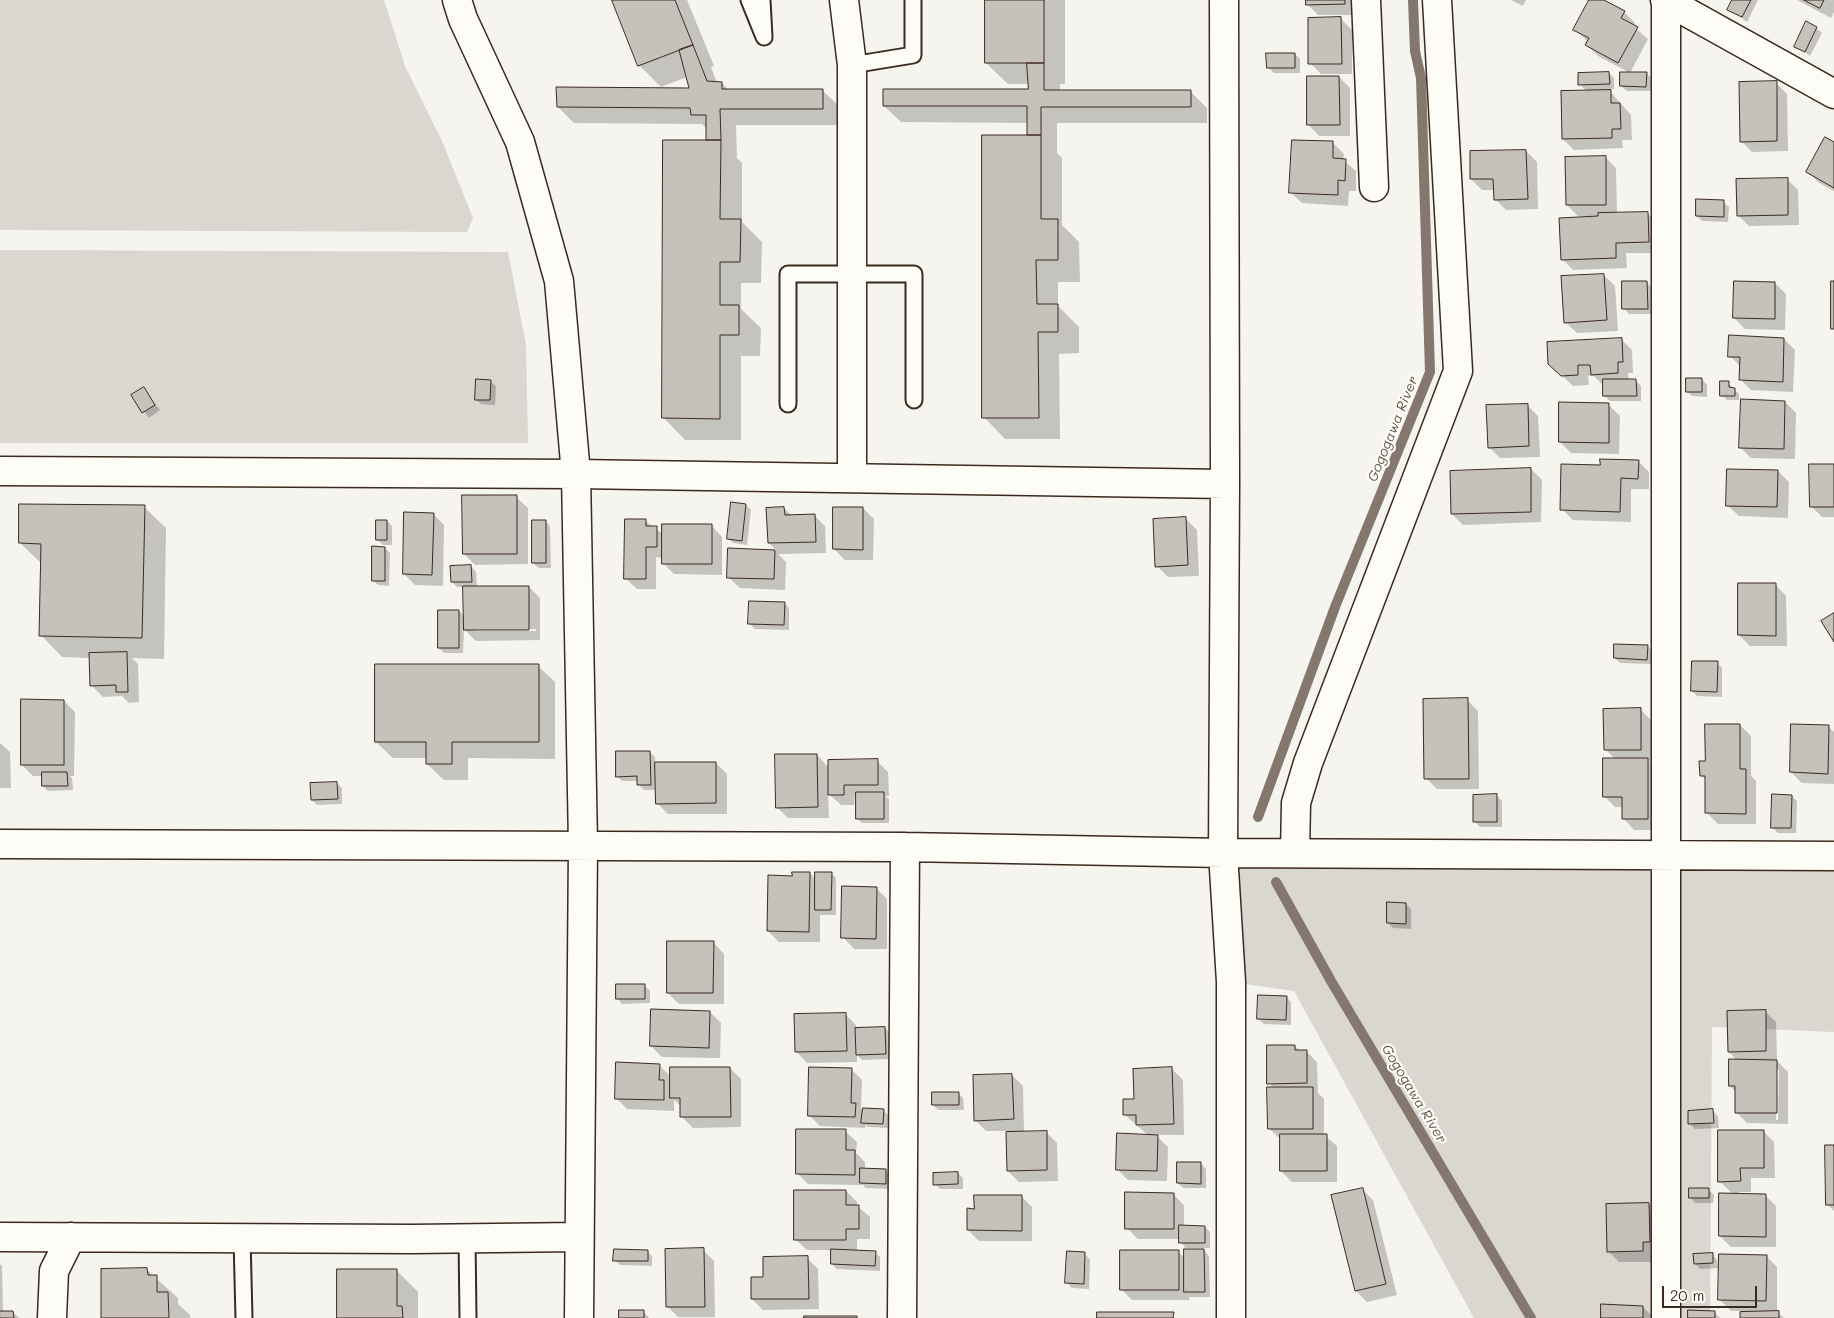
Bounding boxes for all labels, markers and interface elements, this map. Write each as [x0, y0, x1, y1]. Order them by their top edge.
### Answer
water label: Gogogawa River [1364, 374, 1422, 484]
water label: Gogogawa River [1378, 1042, 1450, 1146]
scale bar [1664, 1276, 1759, 1308]
text: 20 m [1670, 1285, 1704, 1305]

